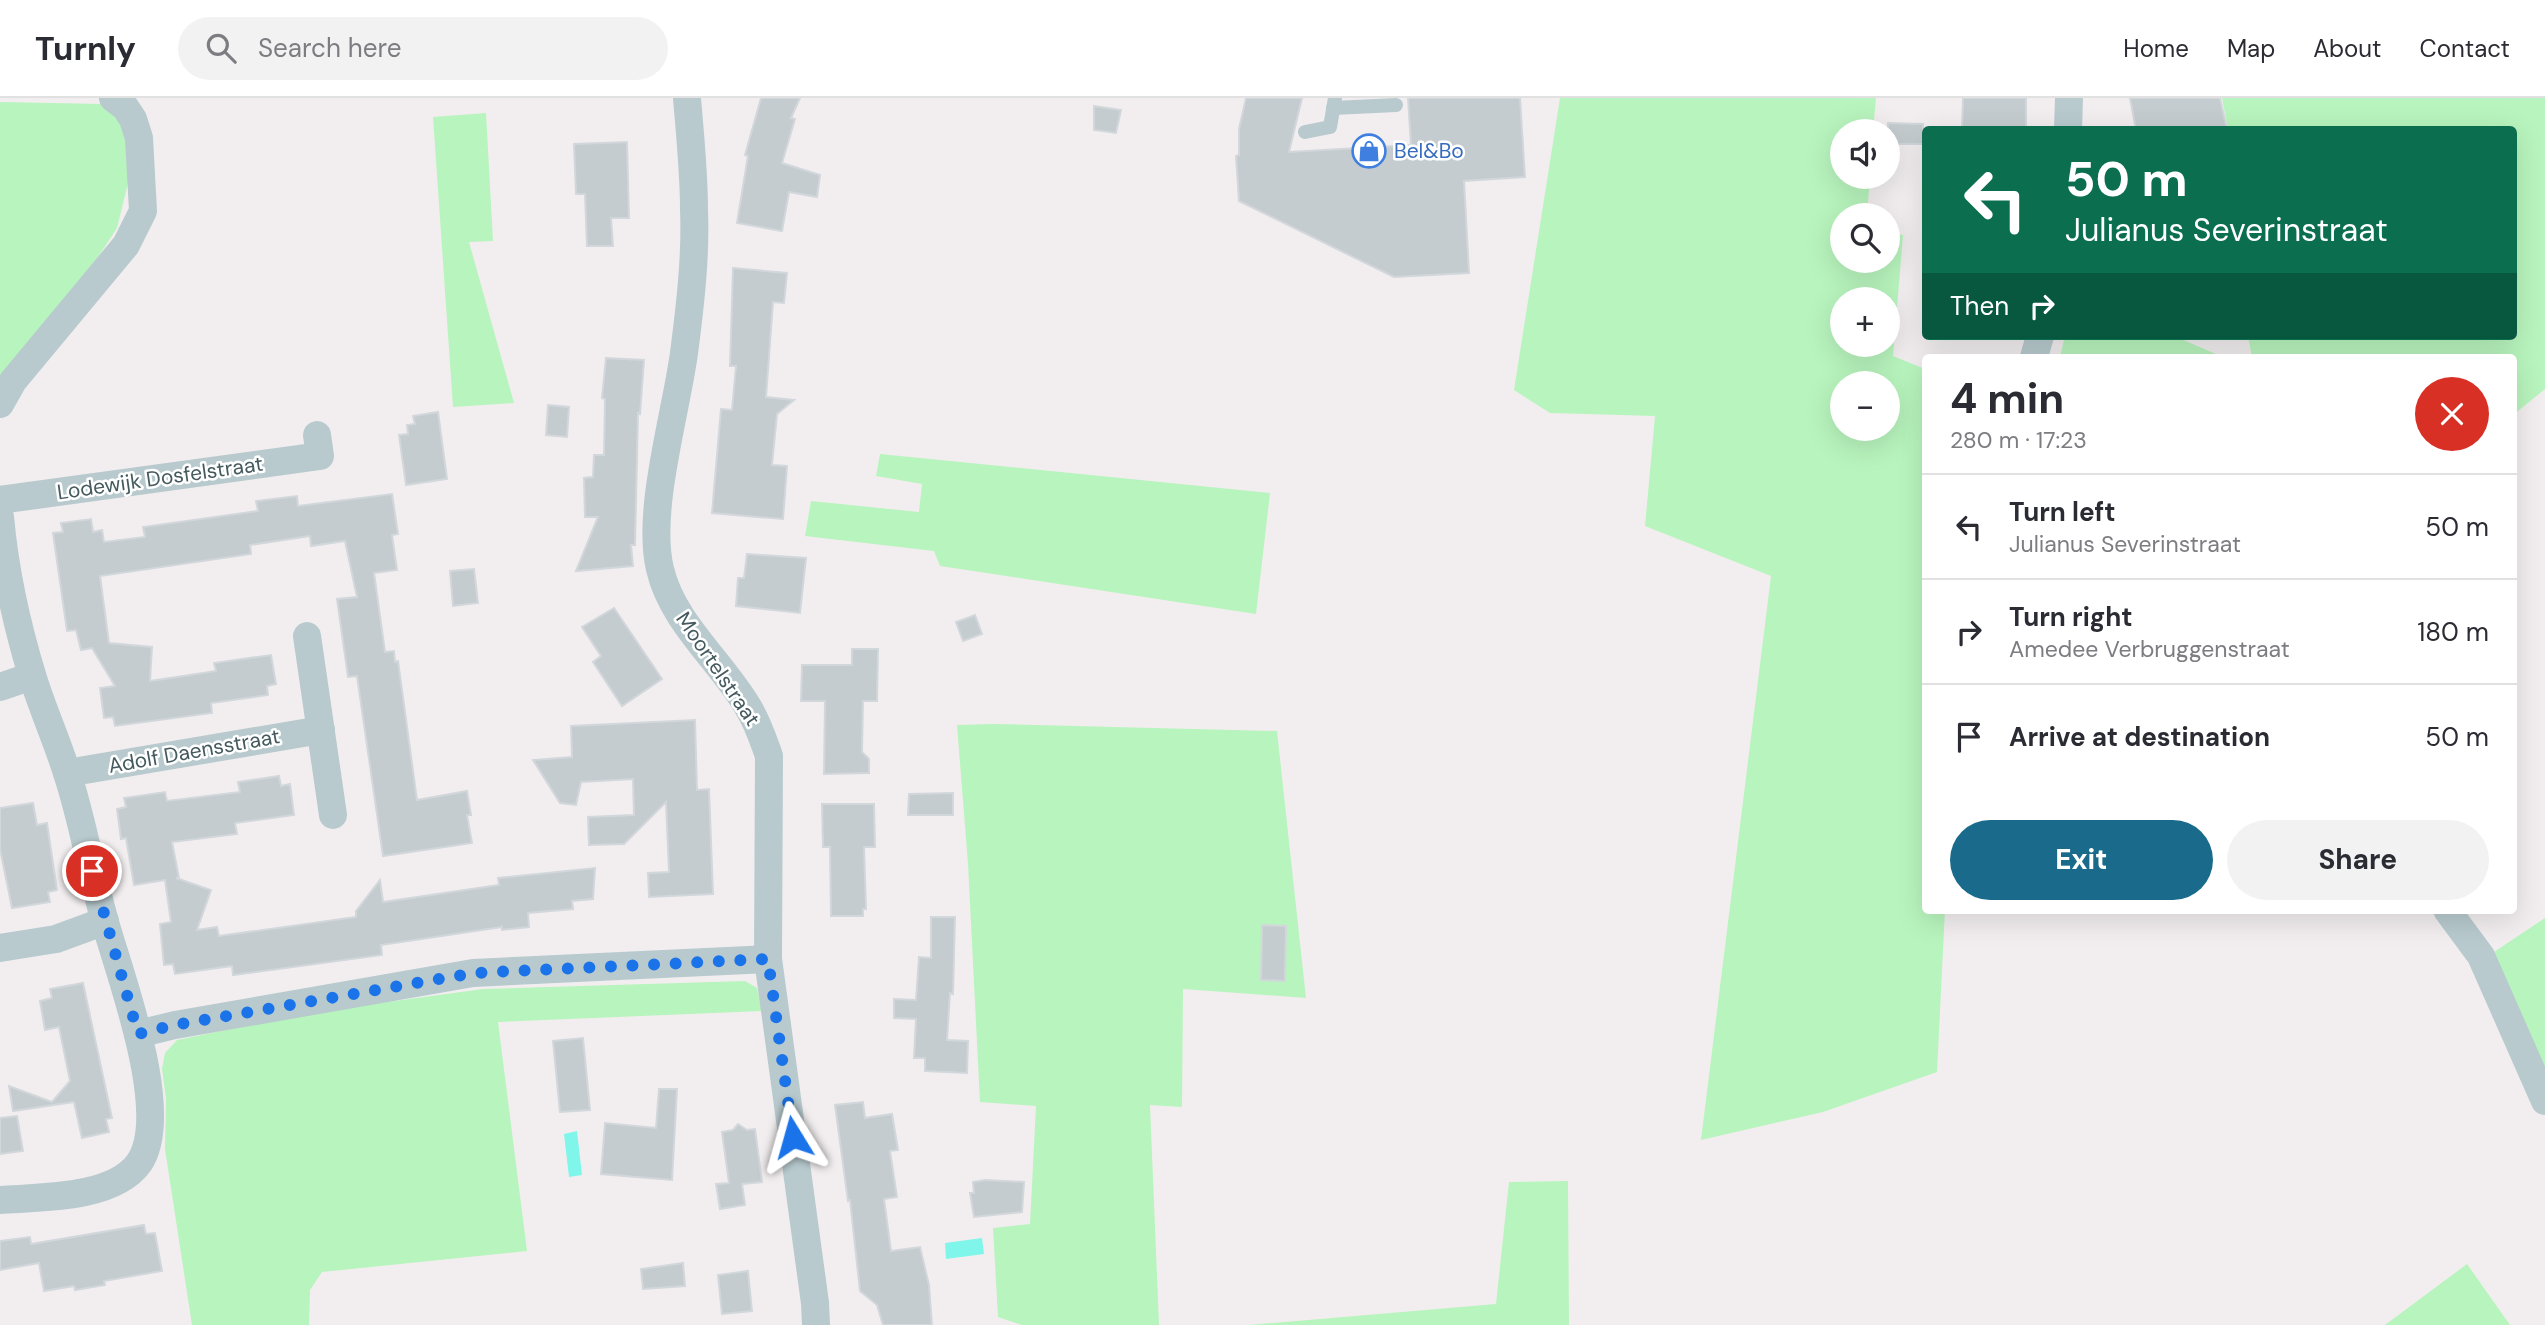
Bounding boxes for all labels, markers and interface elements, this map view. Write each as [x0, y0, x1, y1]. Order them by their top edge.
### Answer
search box [178, 17, 668, 80]
text: Turnly [35, 27, 136, 70]
icon: search [202, 29, 240, 67]
text: Search here [258, 31, 401, 65]
text: Home [2123, 33, 2189, 64]
text: Map [2227, 33, 2275, 64]
text: About [2313, 33, 2382, 64]
text: Contact [2420, 33, 2510, 64]
map controls [1830, 119, 1900, 441]
button: sound [1830, 119, 1900, 189]
shop icon: Bel&Bo [1350, 132, 1388, 170]
place label: Bel&Bo [1394, 137, 1464, 165]
text: 50 m [2065, 147, 2188, 211]
icon: left [1950, 154, 2041, 245]
button: search [1830, 203, 1900, 273]
text: Julianus Severinstraat [2065, 209, 2388, 251]
button: + [1830, 287, 1900, 357]
icon: right [2023, 287, 2061, 325]
text: Then [1950, 289, 2009, 323]
button: − [1830, 371, 1900, 441]
text: 4 min [1950, 371, 2064, 426]
button: close [2415, 377, 2489, 451]
text: 280 m · 17:23 [1950, 425, 2087, 455]
street label: Lodewijk Dosfelstraat [55, 450, 265, 506]
text: Turn left [2009, 495, 2116, 529]
icon: left [1950, 508, 1988, 546]
text: 50 m [2425, 510, 2489, 544]
text: Julianus Severinstraat [2009, 529, 2241, 559]
text: Turn right [2009, 600, 2133, 634]
street label: Moortelstraat [670, 607, 766, 731]
icon: right [1950, 613, 1988, 651]
text: 180 m [2417, 615, 2489, 649]
text: Amedee Verbruggenstraat [2009, 634, 2290, 664]
icon: arrive [1950, 718, 1988, 756]
text: Arrive at destination [2009, 720, 2270, 754]
text: 50 m [2425, 720, 2489, 754]
street label: Adolf Daensstraat [106, 722, 282, 780]
button: Exit [1950, 820, 2213, 900]
button: Share [2227, 820, 2489, 900]
pin [62, 841, 122, 901]
icon: arrive [73, 852, 111, 890]
position arrow [756, 1100, 830, 1174]

